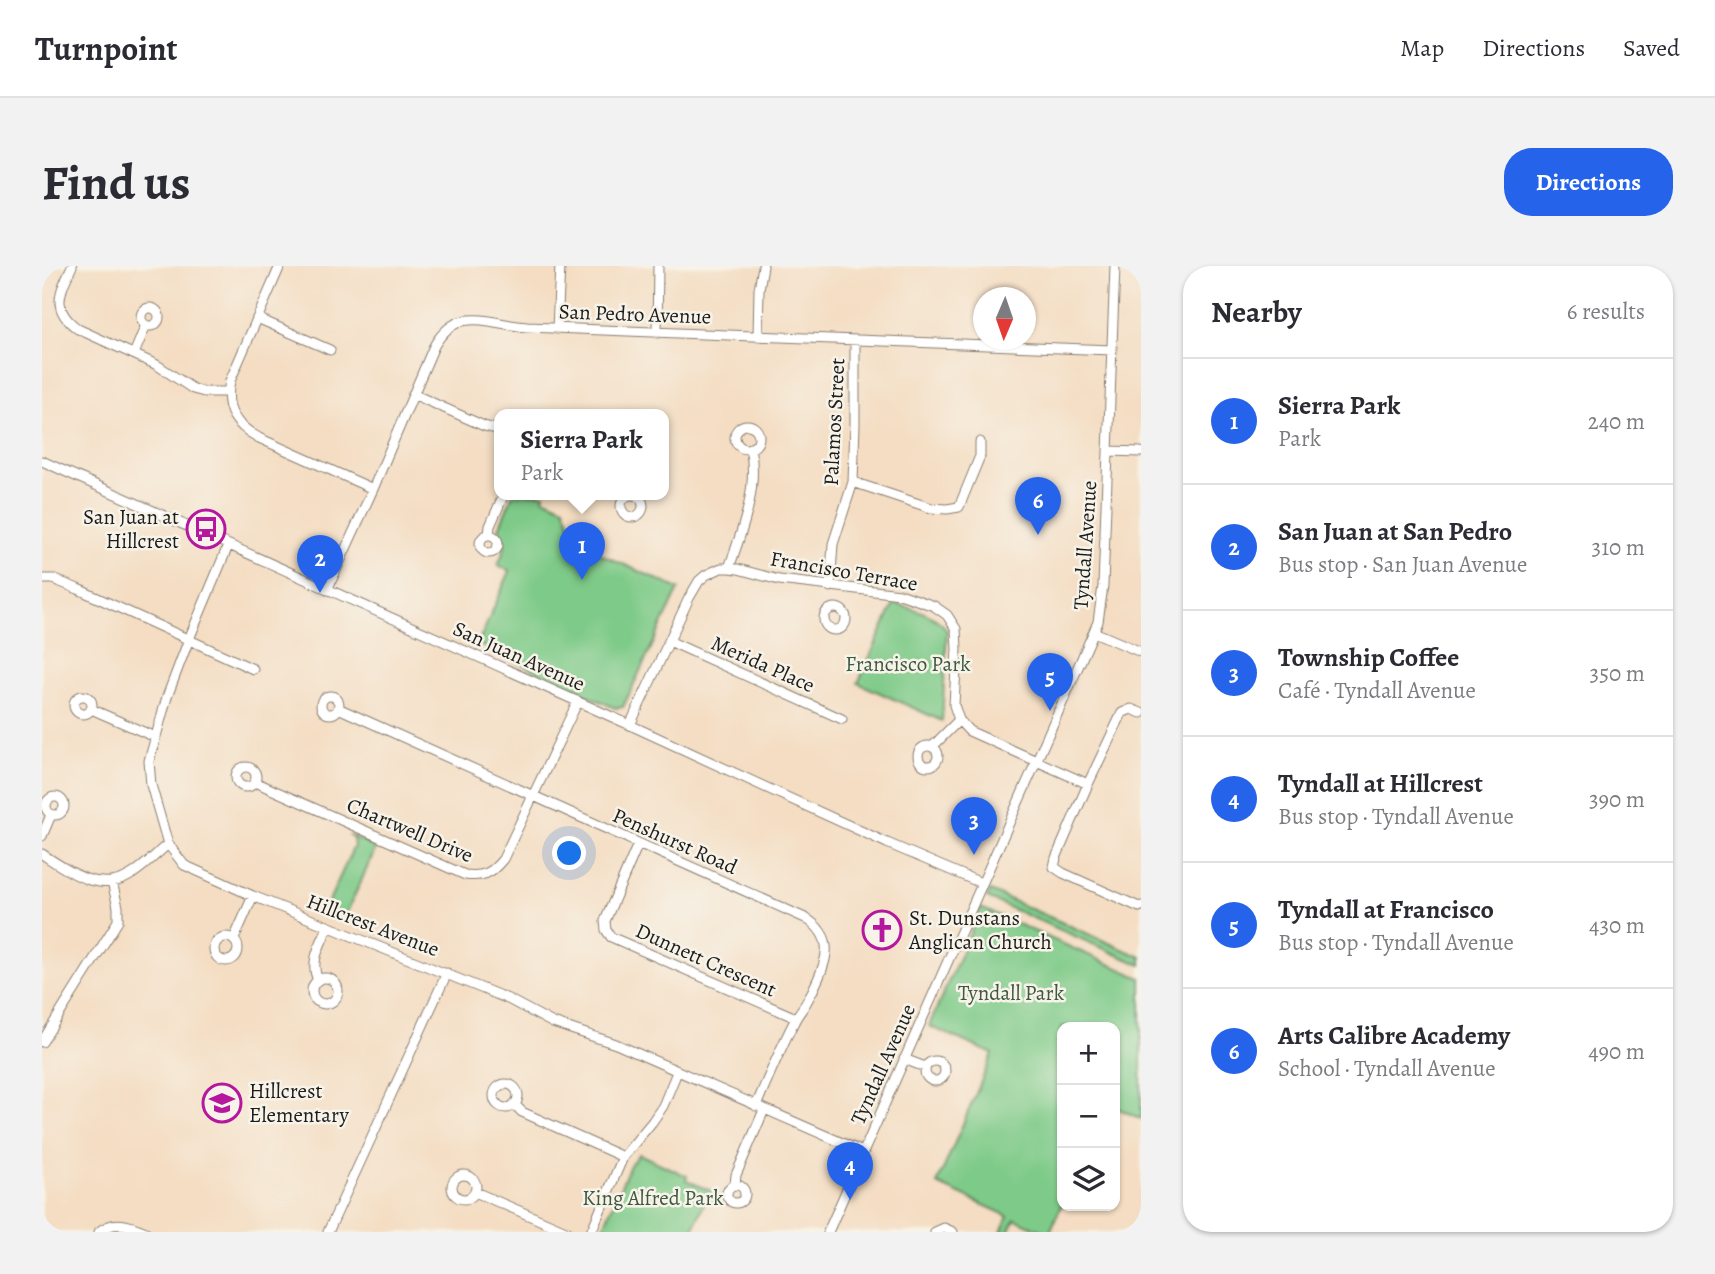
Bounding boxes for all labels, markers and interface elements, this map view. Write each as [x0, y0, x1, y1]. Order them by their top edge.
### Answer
text: Turnpoint [35, 26, 177, 71]
text: Map [1400, 32, 1444, 64]
text: Directions [1482, 32, 1585, 64]
text: Saved [1623, 32, 1680, 64]
button: Directions [1504, 148, 1673, 216]
text: Find us [42, 149, 190, 216]
north arrow [973, 287, 1036, 350]
text: Nearby [1211, 292, 1302, 332]
text: 6 results [1567, 296, 1645, 327]
street label: San Pedro Avenue [558, 297, 712, 331]
street label: Palamos Street [817, 357, 851, 487]
text: Sierra Park [1278, 388, 1400, 423]
text: 1 [1230, 406, 1238, 437]
text: 240 m [1588, 406, 1645, 437]
popup [494, 409, 669, 500]
text: Sierra Park [520, 422, 643, 457]
text: Park [1278, 423, 1321, 454]
text: Park [520, 457, 563, 488]
pin: 6 [1015, 477, 1061, 535]
street label: Tyndall Avenue [1067, 480, 1103, 610]
place label: San Juan at Hillcrest [83, 503, 179, 555]
bus stop icon: San Juan at Hillcrest [185, 508, 227, 550]
text: San Juan at San Pedro [1278, 514, 1512, 549]
pin: 1 [559, 522, 605, 580]
text: 2 [1228, 532, 1240, 563]
text: 310 m [1592, 532, 1645, 563]
pin: 2 [297, 535, 343, 593]
street label: Francisco Terrace [768, 544, 920, 598]
text: Bus stop · San Juan Avenue [1278, 549, 1527, 580]
street label: San Juan Avenue [449, 614, 589, 698]
street label: Merida Place [707, 629, 819, 699]
text: Township Coffee [1278, 640, 1459, 675]
park label: Francisco Park [845, 650, 971, 678]
pin: 5 [1027, 653, 1073, 711]
text: 3 [1229, 658, 1239, 689]
text: 350 m [1590, 658, 1645, 689]
text: Café · Tyndall Avenue [1278, 675, 1476, 706]
text: Tyndall at Hillcrest [1278, 766, 1483, 801]
text: 4 [1229, 784, 1239, 815]
text: 390 m [1589, 784, 1645, 815]
street label: Chartwell Drive [343, 791, 477, 869]
pin: 3 [951, 797, 997, 855]
street label: Penshurst Road [608, 801, 742, 881]
text: Bus stop · Tyndall Avenue [1278, 801, 1514, 832]
your location [552, 836, 586, 870]
street label: Hillcrest Avenue [303, 887, 443, 963]
text: Tyndall at Francisco [1278, 892, 1494, 927]
place label: St. Dunstans Anglican Church [908, 904, 1052, 956]
church icon: St. Dunstans Anglican Church [861, 909, 903, 951]
text: 5 [1229, 910, 1239, 941]
text: 430 m [1589, 910, 1645, 941]
street label: Dunnett Crescent [631, 916, 781, 1004]
text: Bus stop · Tyndall Avenue [1278, 927, 1514, 958]
park label: Tyndall Park [958, 979, 1065, 1007]
street label: Tyndall Avenue [844, 999, 922, 1129]
text: Arts Calibre Academy [1278, 1018, 1510, 1053]
map controls [1057, 1022, 1120, 1211]
button: + [1057, 1022, 1120, 1085]
text: 6 [1229, 1036, 1239, 1067]
text: 490 m [1588, 1036, 1645, 1067]
text: School · Tyndall Avenue [1278, 1053, 1496, 1084]
place label: Hillcrest Elementary [249, 1077, 349, 1129]
school or university icon: Hillcrest Elementary [201, 1082, 243, 1124]
button: − [1057, 1085, 1120, 1148]
pin: 4 [827, 1142, 873, 1200]
button: layers [1057, 1148, 1120, 1211]
park label: King Alfred Park [582, 1184, 724, 1212]

